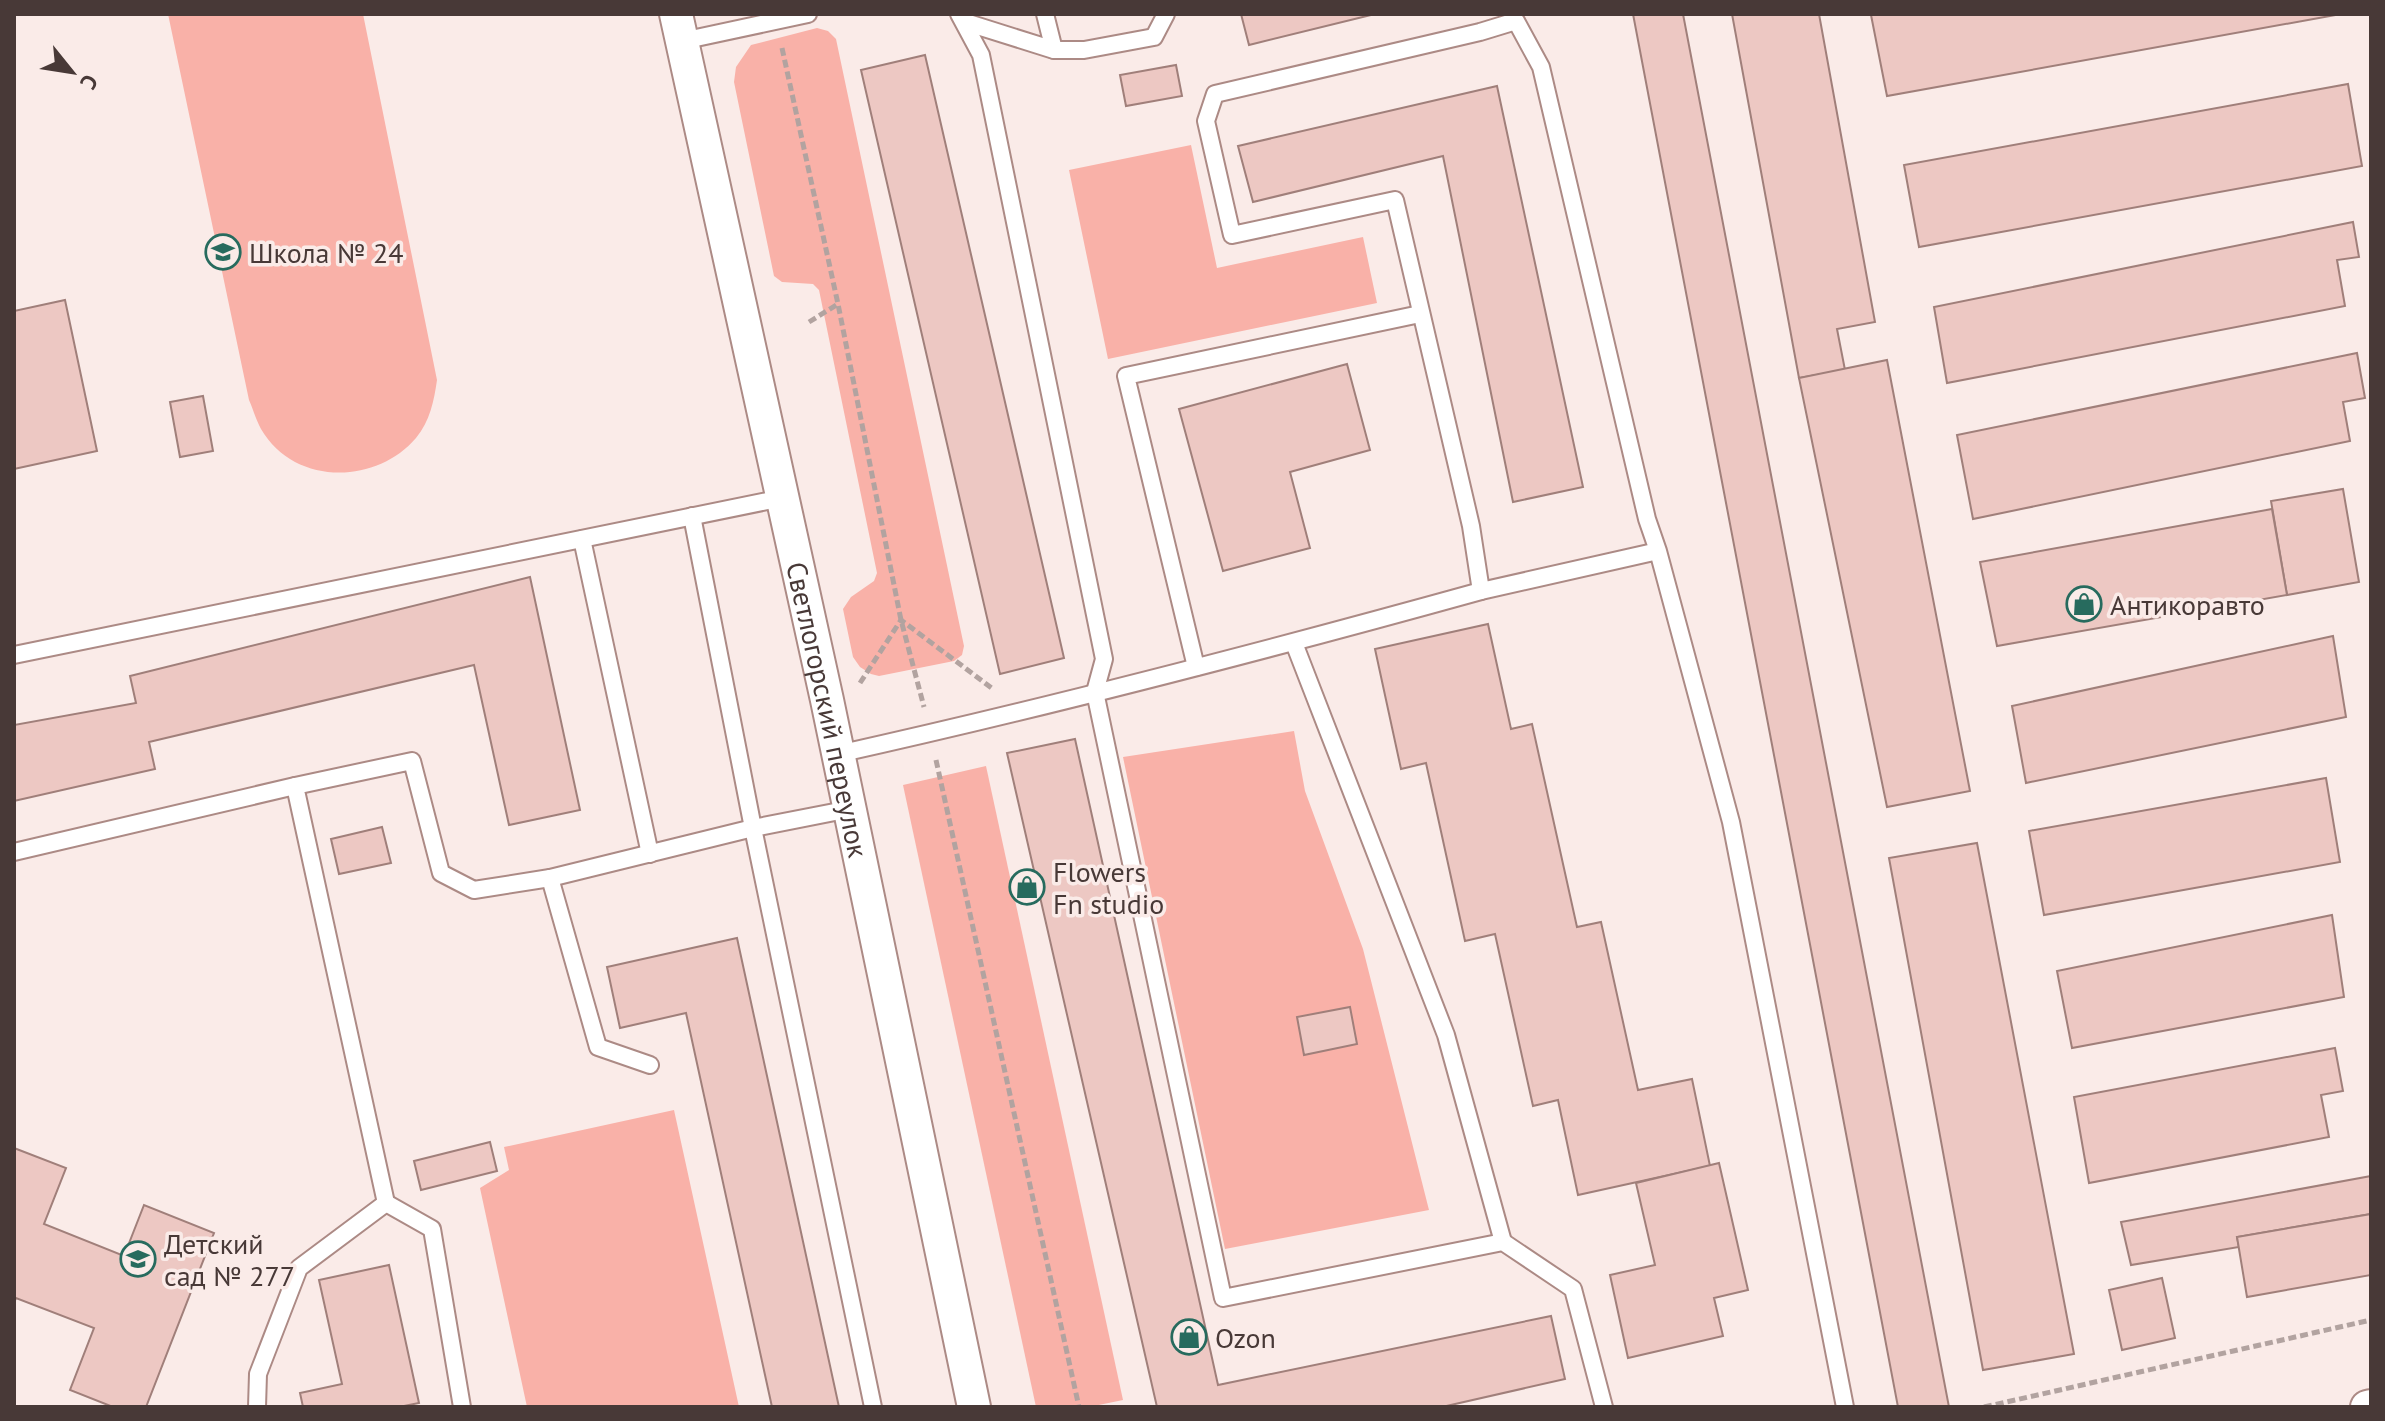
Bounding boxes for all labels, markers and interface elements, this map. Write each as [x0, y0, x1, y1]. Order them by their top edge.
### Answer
north arrow [32, 32, 112, 112]
text: С [74, 70, 105, 94]
school or university icon: Школа № 24 [204, 233, 242, 271]
place label: Школа № 24 [249, 234, 404, 271]
street label: Светлогорский переулок [779, 558, 878, 861]
shop icon: Антикоравто [2065, 585, 2103, 623]
place label: Антикоравто [2110, 586, 2265, 623]
place label: Flowers Fn studio [1053, 853, 1164, 922]
shop icon: Flowers Fn studio [1008, 868, 1046, 906]
place label: Детский сад № 277 [164, 1225, 295, 1294]
school or university icon: Детский сад № 277 [119, 1240, 157, 1278]
shop icon: Ozon [1170, 1318, 1208, 1356]
place label: Ozon [1215, 1319, 1276, 1356]

